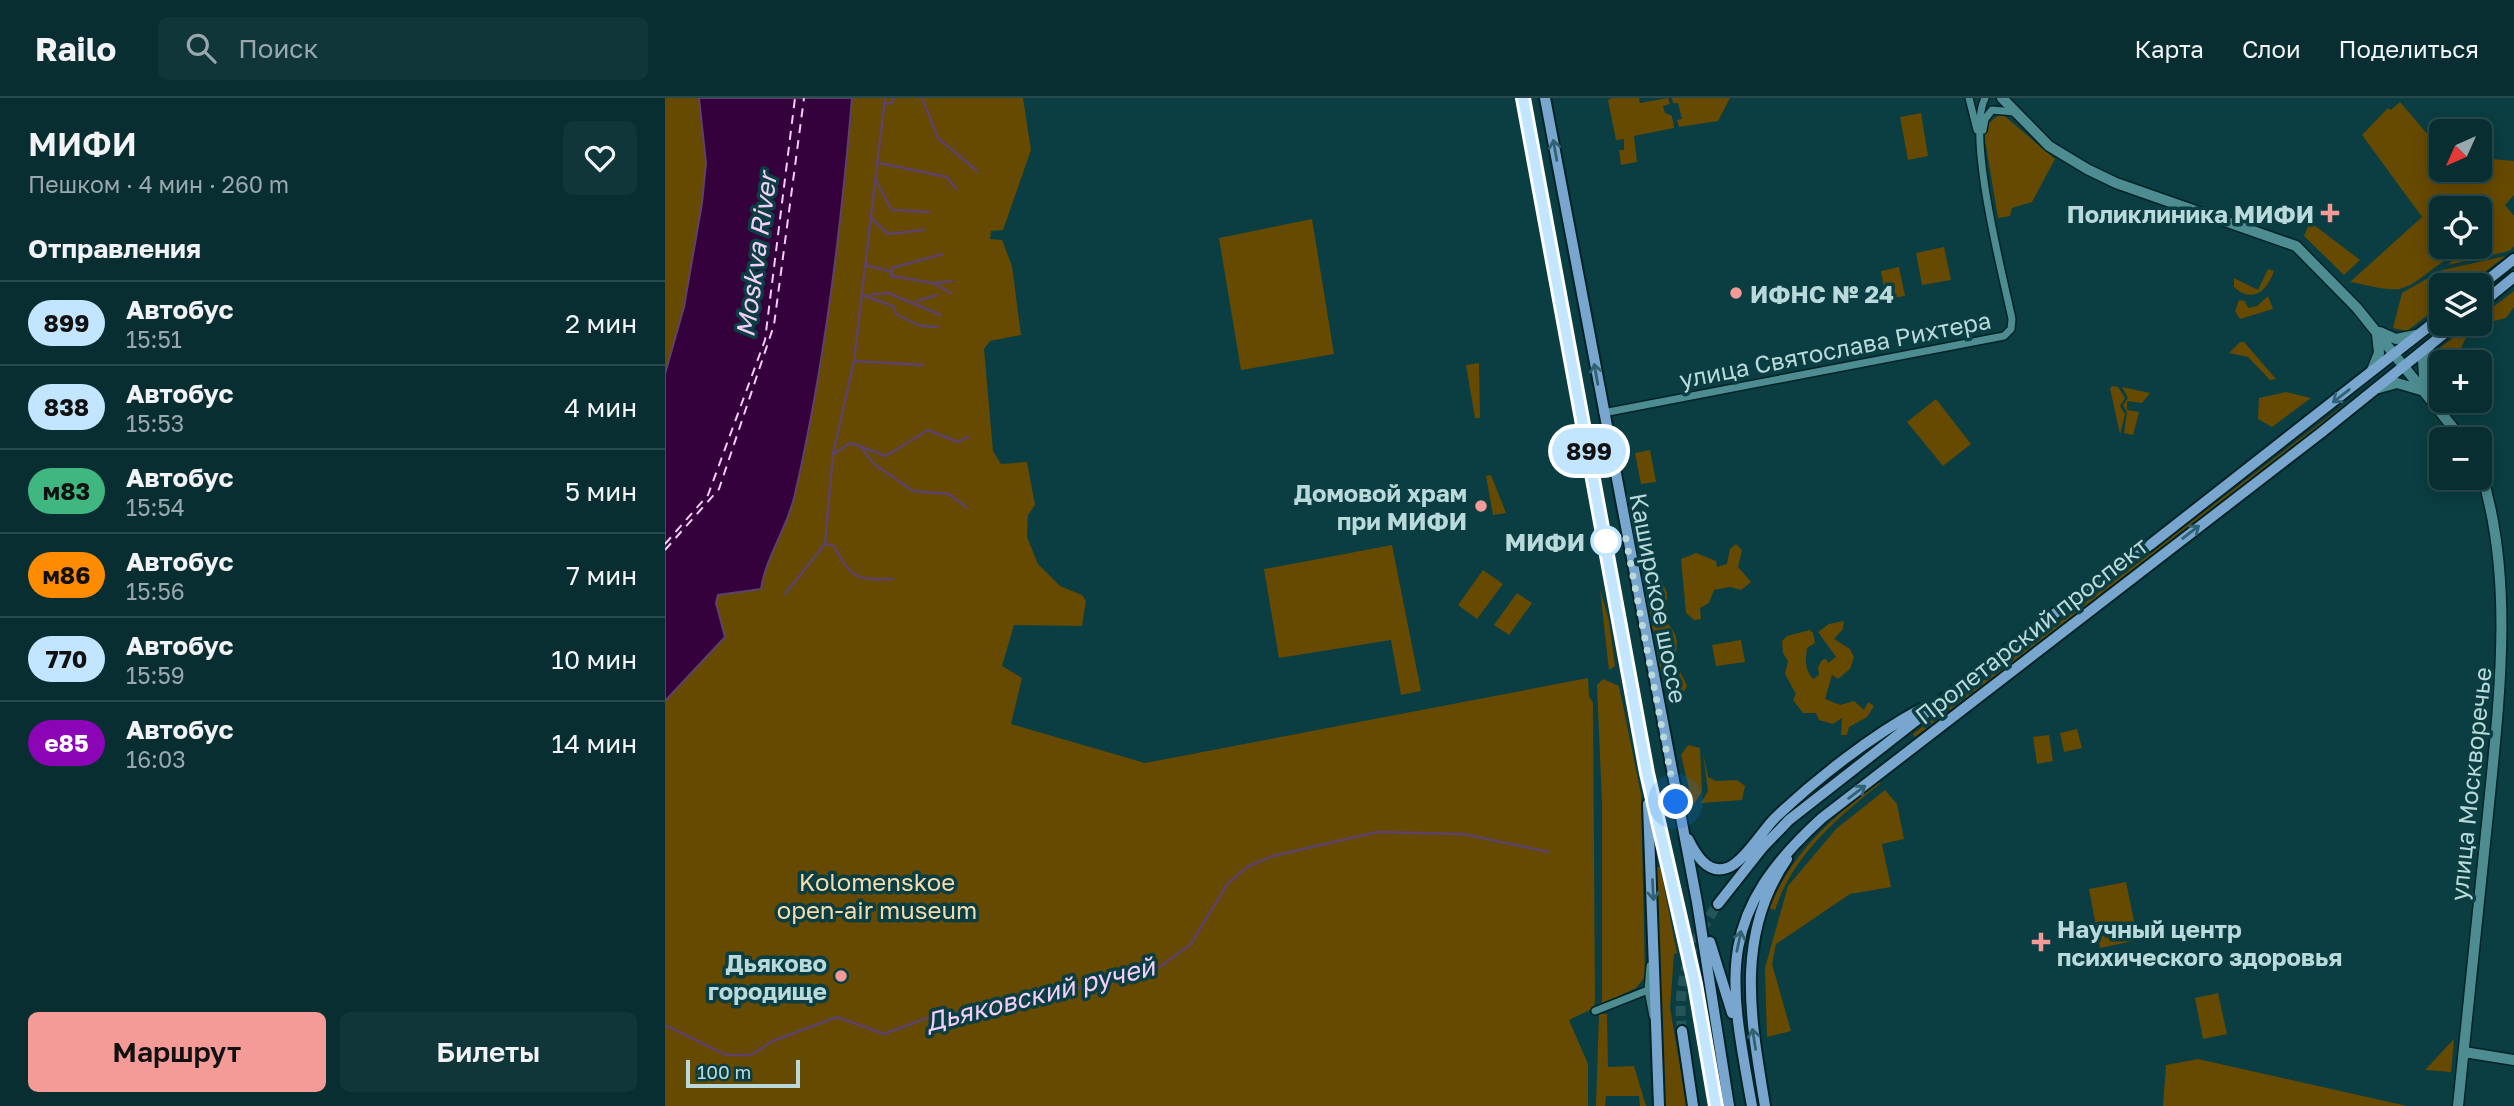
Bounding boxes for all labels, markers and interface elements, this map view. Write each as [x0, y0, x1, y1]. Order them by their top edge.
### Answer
search box [158, 17, 648, 80]
text: Railo [35, 29, 116, 68]
icon: search [182, 29, 220, 67]
text: Поиск [238, 33, 318, 64]
text: Карта [2134, 34, 2204, 63]
text: Слои [2242, 34, 2301, 63]
text: Поделиться [2339, 34, 2479, 63]
north arrow [2429, 119, 2492, 182]
map controls [2429, 119, 2492, 490]
button: heart [563, 121, 637, 195]
text: МИФИ [28, 124, 137, 163]
one-way arrow [1547, 139, 1561, 162]
water label: Moskva River [729, 167, 783, 339]
text: Пешком · 4 мин · 260 m [28, 170, 289, 198]
button: locate [2429, 196, 2492, 259]
place label: Поликлиника МИФИ [2067, 199, 2314, 228]
marker: Поликлиника МИФИ [2320, 203, 2340, 223]
text: Отправления [28, 233, 201, 264]
button: layers [2429, 273, 2492, 336]
place label: ИФНС № 24 [1750, 279, 1894, 308]
marker: ИФНС № 24 [1728, 285, 1744, 301]
text: Автобус [126, 294, 233, 325]
street label: улица Святослава Рихтера [1677, 305, 1993, 393]
text: 899 [44, 308, 89, 337]
text: 2 мин [565, 308, 637, 339]
text: 15:51 [126, 325, 182, 353]
button: + [2429, 350, 2492, 413]
one-way arrow [1588, 363, 1602, 386]
text: Автобус [126, 378, 233, 409]
one-way arrow [2332, 389, 2350, 404]
text: 838 [44, 392, 89, 421]
text: 4 мин [564, 392, 637, 423]
text: 15:53 [126, 409, 184, 437]
button: − [2429, 427, 2492, 490]
line badge: 899 [1549, 428, 1629, 474]
text: 899 [1566, 436, 1612, 465]
text: Автобус [126, 462, 233, 493]
text: м83 [43, 476, 90, 505]
text: 5 мин [565, 476, 637, 507]
place label: Домовой храм при МИФИ [1294, 478, 1467, 535]
street label: Каширское шоссе [1624, 490, 1694, 706]
text: 15:54 [126, 493, 185, 521]
marker: Домовой храм при МИФИ [1473, 498, 1489, 514]
one-way arrow [2181, 524, 2200, 539]
marker: МИФИ [1591, 526, 1621, 556]
place label: МИФИ [1505, 527, 1585, 556]
street label: Пролетарский проспект [1909, 530, 2153, 730]
text: Автобус [126, 546, 233, 577]
text: м86 [43, 560, 90, 589]
text: 7 мин [566, 560, 637, 591]
text: 15:56 [126, 577, 185, 605]
text: Автобус [126, 630, 233, 661]
text: 770 [46, 644, 87, 673]
text: 10 мин [551, 644, 637, 675]
text: 15:59 [126, 661, 185, 689]
street label: улица Москворечье [2443, 666, 2497, 902]
text: Автобус [126, 714, 233, 745]
text: е85 [44, 728, 89, 757]
text: 14 мин [552, 728, 637, 759]
text: 16:03 [126, 745, 186, 773]
your location [1658, 784, 1693, 819]
one-way arrow [1848, 785, 1866, 800]
park label: Kolomenskoe open-air museum [777, 867, 977, 924]
one-way arrow [1646, 878, 1659, 901]
place label: Научный центр психического здоровья [2057, 914, 2342, 971]
one-way arrow [1733, 930, 1746, 952]
marker: Научный центр психического здоровья [2031, 932, 2051, 952]
place label: Дьяково городище [708, 948, 827, 1005]
water label: Дьяковский ручей [921, 950, 1160, 1038]
marker: Дьяково городище [833, 968, 849, 984]
button: Маршрут [28, 1012, 326, 1092]
button: Билеты [340, 1012, 637, 1092]
one-way arrow [1747, 1028, 1760, 1051]
scale bar [686, 1057, 800, 1089]
text: 100 m [697, 1060, 751, 1083]

